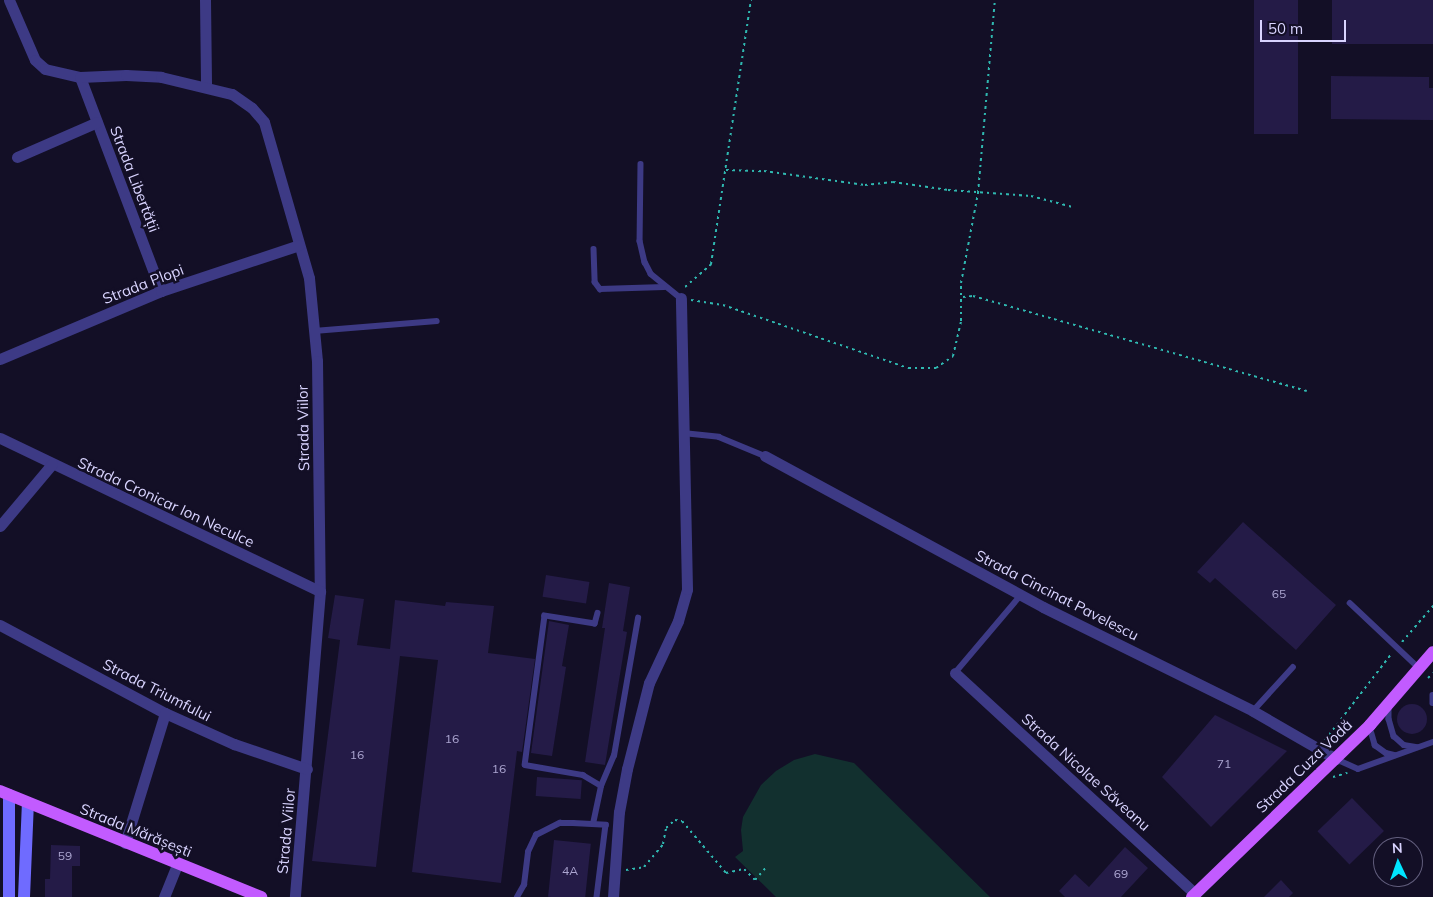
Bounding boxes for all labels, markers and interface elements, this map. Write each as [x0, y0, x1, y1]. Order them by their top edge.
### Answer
scale bar [1263, 10, 1349, 42]
text: 50 m [1268, 19, 1303, 38]
street label: Strada Libertății [106, 123, 164, 235]
street label: Strada Plopi [100, 260, 186, 308]
street label: Strada Viilor [293, 385, 313, 471]
street label: Strada Cronicar Ion Neculce [75, 453, 257, 551]
street label: Strada Cincinat Pavelescu [972, 546, 1142, 644]
house number: 65 [1272, 587, 1286, 601]
street label: Strada Triumfului [100, 655, 214, 725]
street label: Strada Nicolae Săveanu [1018, 709, 1154, 835]
street label: Strada Cuza Vodă [1252, 716, 1356, 816]
house number: 16 [445, 732, 459, 746]
house number: 16 [350, 748, 364, 762]
house number: 71 [1217, 757, 1231, 771]
house number: 16 [492, 762, 506, 776]
street label: Strada Viilor [273, 787, 299, 875]
street label: Strada Mărășești [77, 799, 195, 861]
north arrow [1373, 837, 1423, 887]
text: N [1392, 839, 1403, 857]
house number: 59 [58, 849, 72, 863]
house number: 4A [562, 864, 578, 878]
house number: 69 [1114, 867, 1128, 881]

